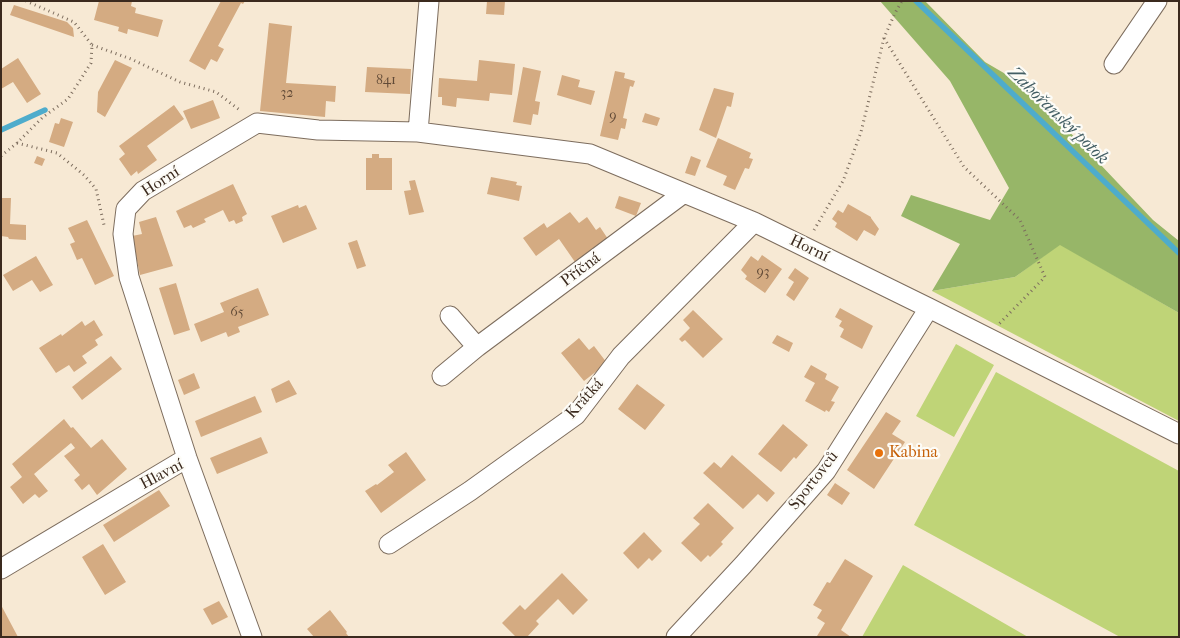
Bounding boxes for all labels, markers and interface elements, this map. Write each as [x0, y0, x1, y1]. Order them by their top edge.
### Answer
water label: Zahořanský potok [1003, 62, 1113, 170]
house number: 841 [376, 73, 396, 89]
house number: 32 [281, 86, 293, 102]
house number: 9 [609, 109, 617, 125]
street label: Horní [138, 163, 184, 201]
street label: Horní [786, 231, 832, 267]
street label: Příčná [557, 249, 605, 291]
house number: 93 [756, 265, 770, 281]
house number: 65 [230, 305, 244, 321]
street label: Krátká [562, 375, 608, 423]
place label: Kabina [889, 443, 938, 463]
marker: Kabina [873, 447, 885, 459]
street label: Sportovců [785, 448, 843, 514]
street label: Hlavní [137, 456, 187, 494]

